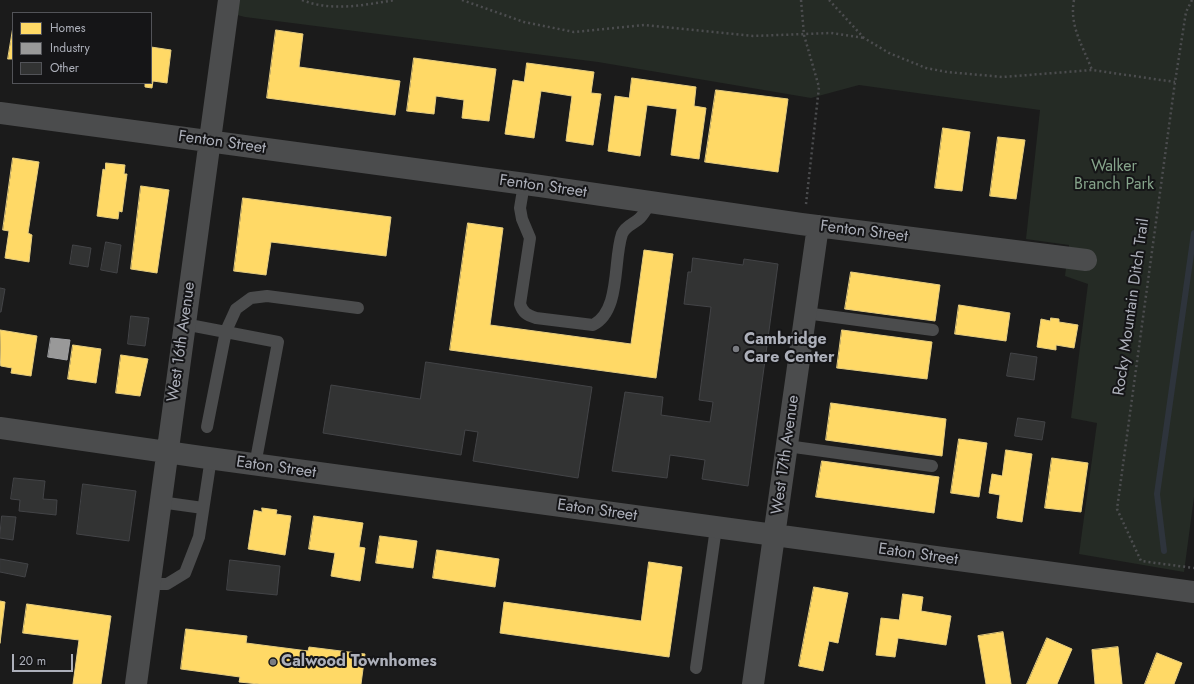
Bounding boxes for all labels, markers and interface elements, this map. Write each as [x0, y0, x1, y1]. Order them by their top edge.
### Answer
legend [12, 12, 152, 84]
text: Homes [50, 19, 86, 37]
text: Industry [50, 39, 90, 57]
text: Other [50, 59, 79, 77]
street label: Fenton Street [177, 127, 267, 159]
park label: Walker Branch Park [1074, 157, 1154, 195]
street label: Fenton Street [498, 171, 588, 203]
street label: Fenton Street [819, 217, 909, 247]
street label: Rocky Mountain Ditch Trail [1110, 217, 1154, 397]
street label: West 16th Avenue [164, 281, 200, 403]
place label: Cambridge Care Center [744, 330, 835, 368]
marker: Cambridge Care Center [731, 344, 741, 354]
street label: West 17th Avenue [768, 394, 804, 516]
street label: Eaton Street [235, 453, 317, 483]
street label: Eaton Street [556, 496, 638, 526]
street label: Eaton Street [877, 540, 959, 570]
scale bar [14, 646, 75, 672]
text: 20 m [19, 652, 46, 670]
place label: Calwood Townhomes [281, 652, 437, 672]
marker: Calwood Townhomes [268, 657, 278, 667]

